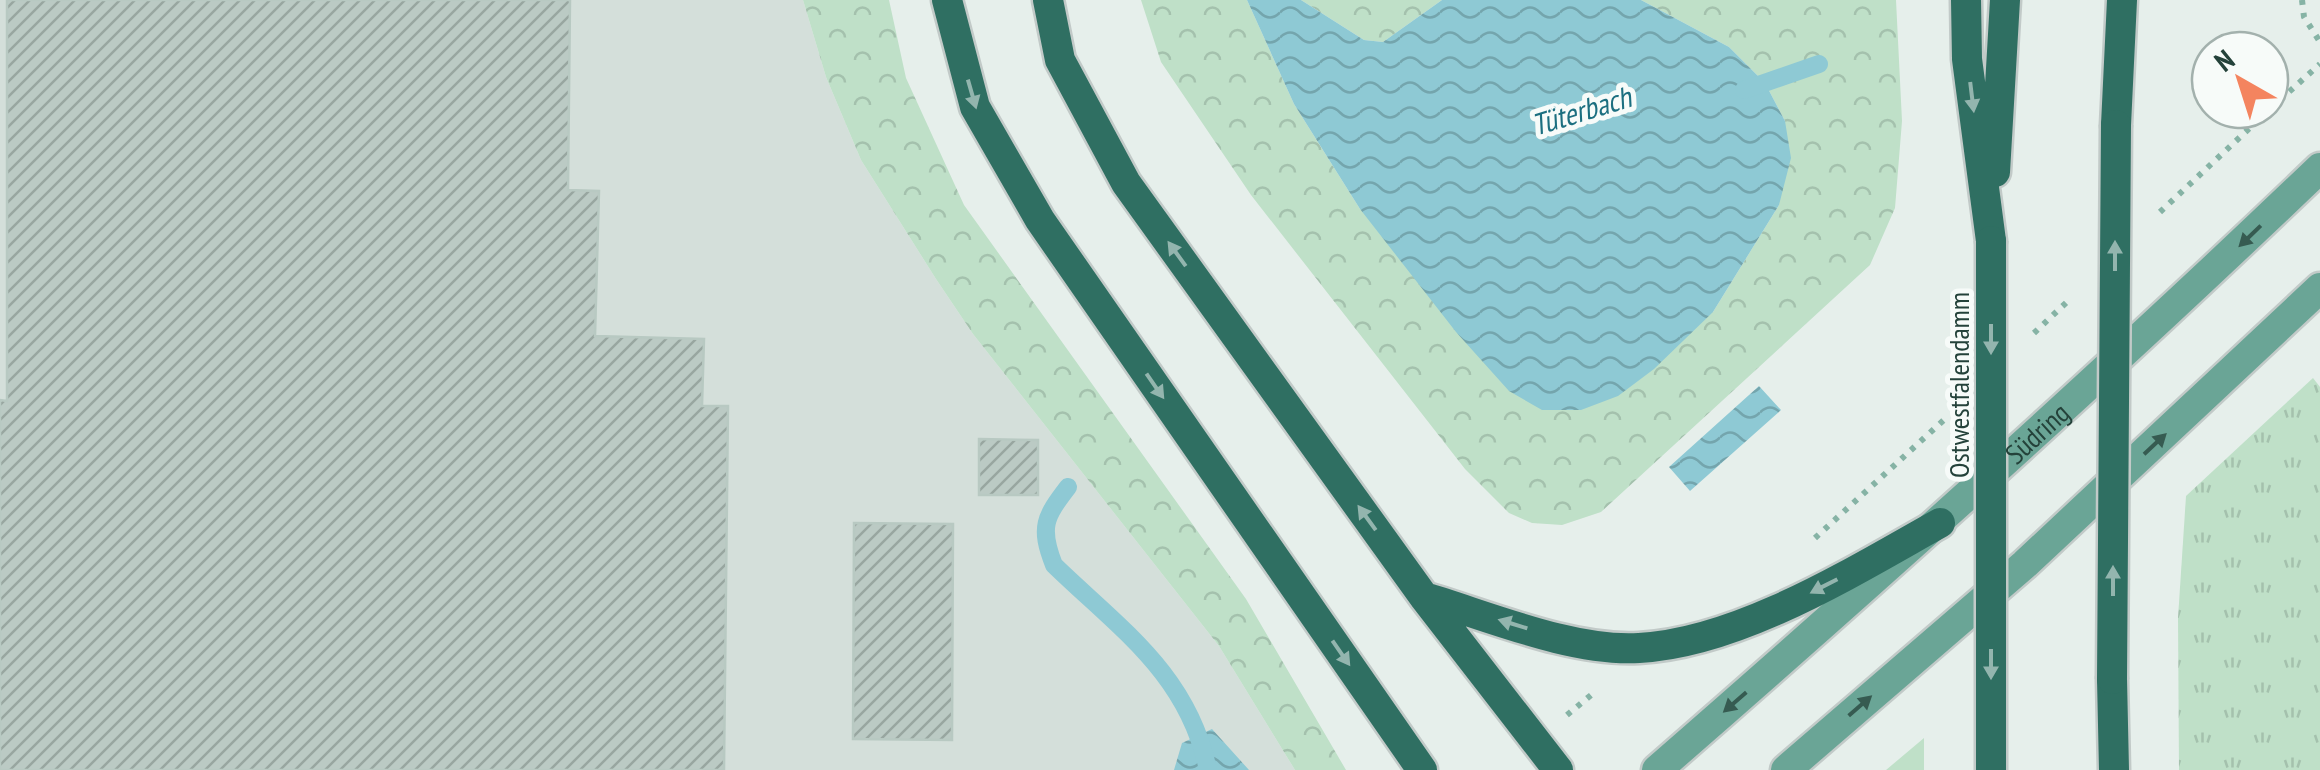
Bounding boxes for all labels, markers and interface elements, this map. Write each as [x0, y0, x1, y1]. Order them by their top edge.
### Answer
north arrow [2190, 30, 2290, 130]
text: N [2206, 41, 2241, 79]
water label: Tüterbach [1526, 76, 1637, 144]
one-way arrow [965, 80, 980, 110]
one-way arrow [1964, 82, 1980, 114]
one-way arrow [2238, 224, 2262, 247]
one-way arrow [2107, 240, 2123, 272]
one-way arrow [1168, 241, 1188, 267]
street label: Ostwestfalendamm [1940, 292, 1977, 478]
one-way arrow [1983, 323, 1999, 355]
one-way arrow [1145, 373, 1164, 399]
street label: Südring [1997, 394, 2077, 471]
one-way arrow [2143, 433, 2167, 456]
one-way arrow [1358, 505, 1377, 531]
one-way arrow [2105, 565, 2121, 597]
one-way arrow [1809, 577, 1838, 594]
one-way arrow [1497, 616, 1528, 631]
one-way arrow [1331, 640, 1350, 666]
one-way arrow [1983, 648, 1999, 680]
one-way arrow [1723, 691, 1748, 713]
one-way arrow [1847, 696, 1872, 718]

